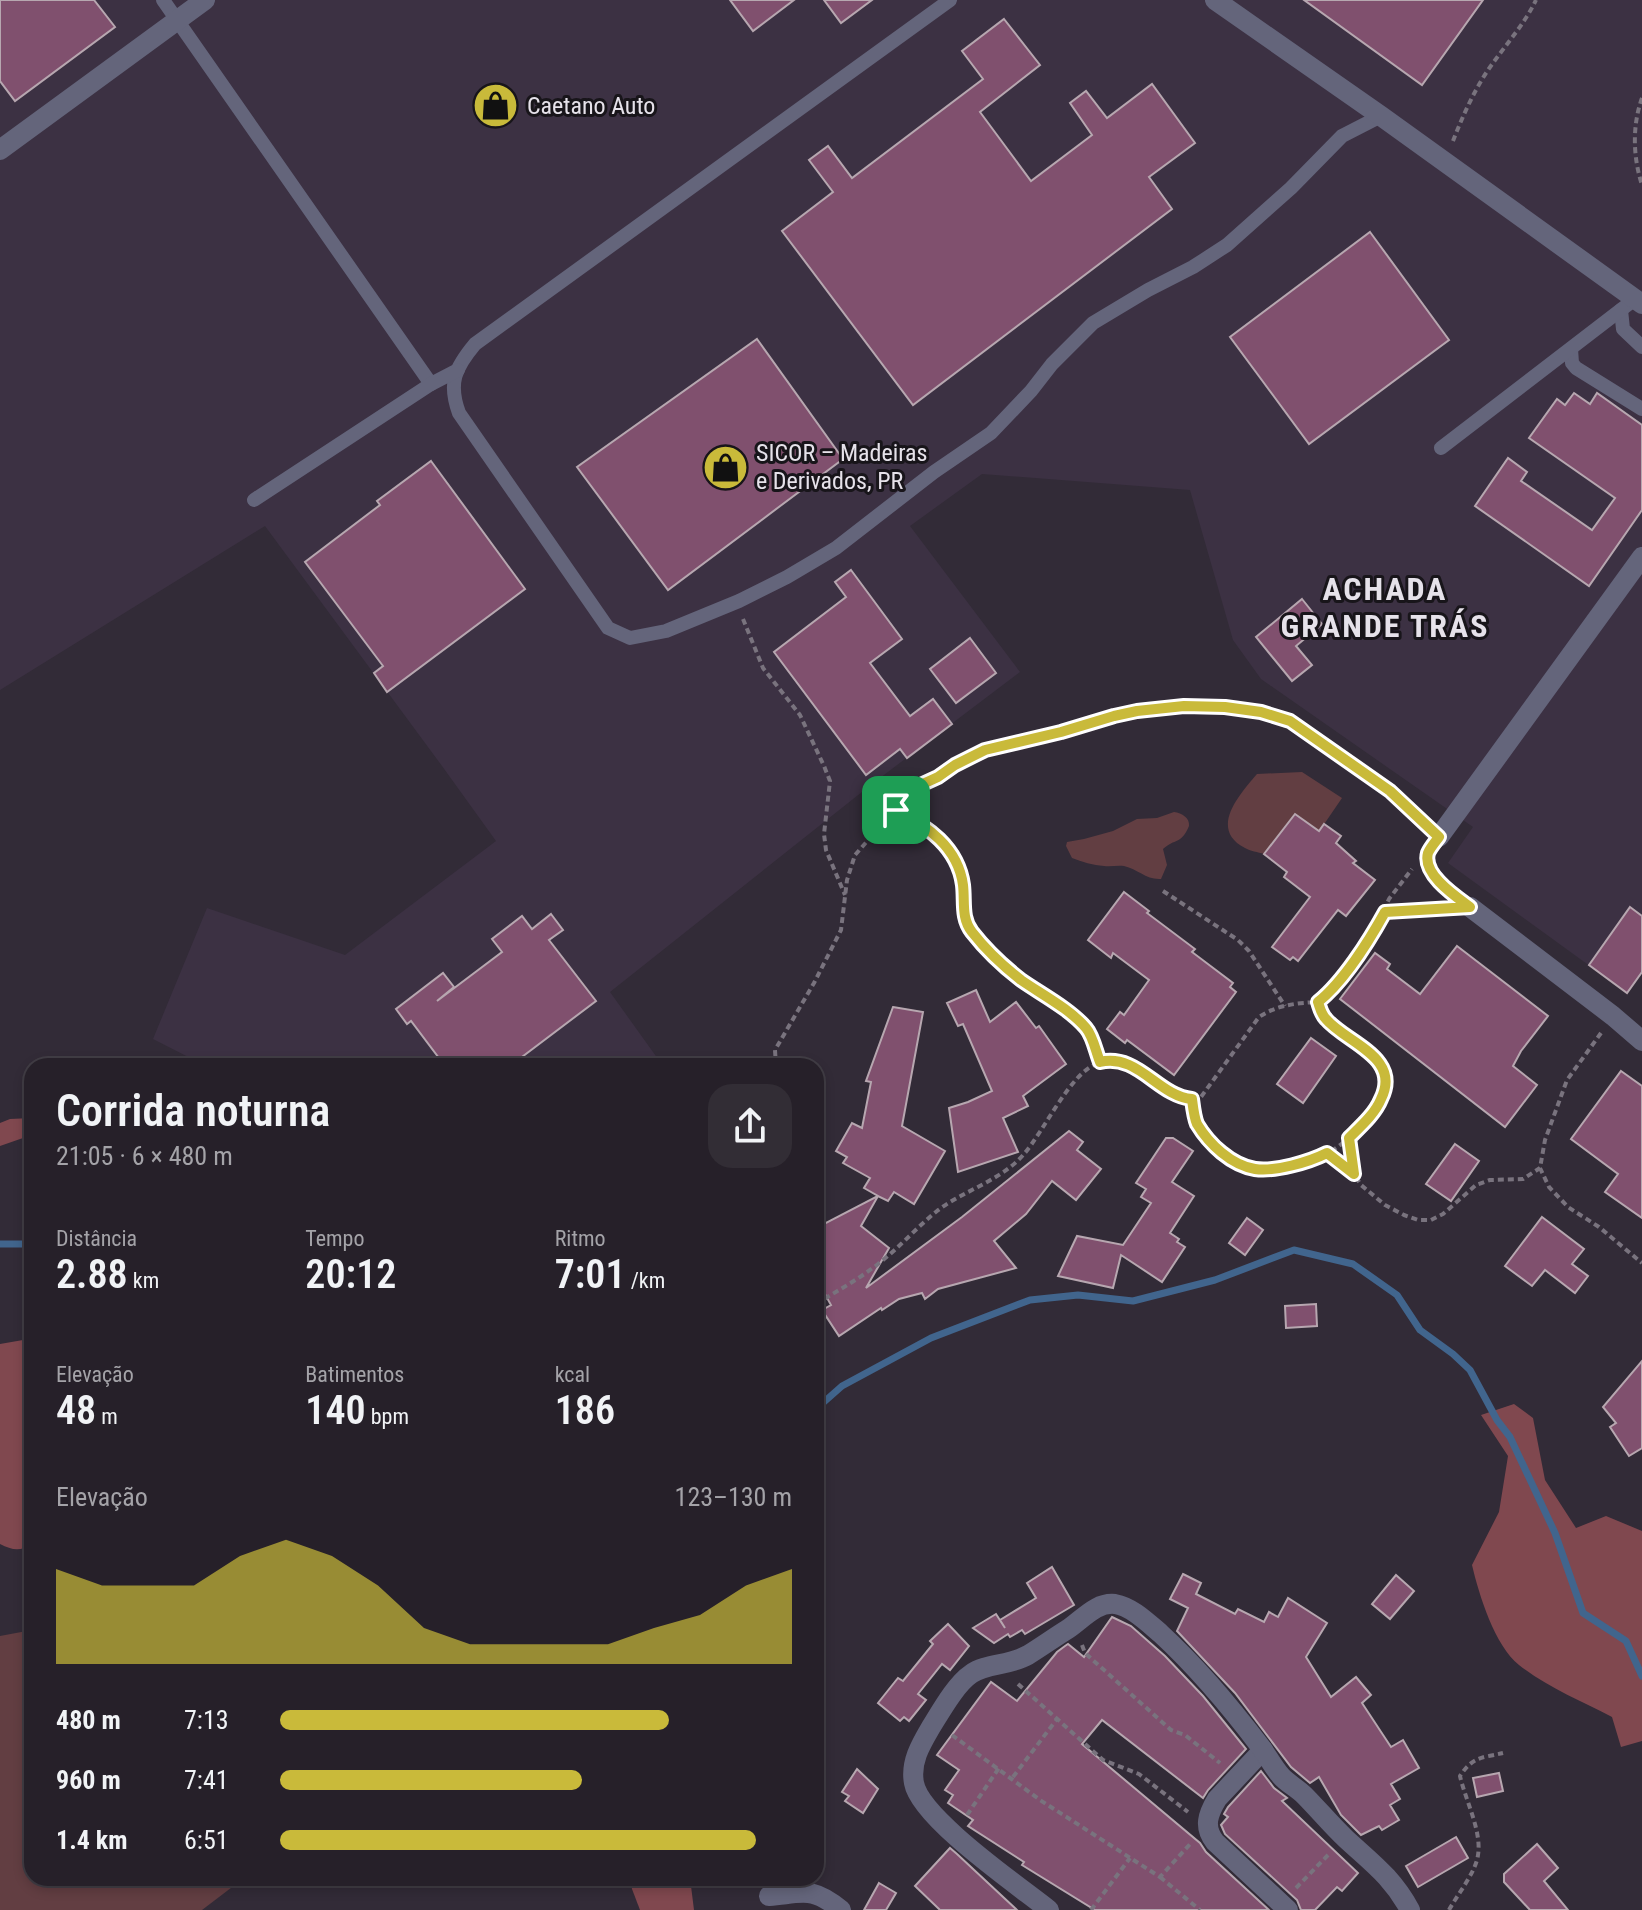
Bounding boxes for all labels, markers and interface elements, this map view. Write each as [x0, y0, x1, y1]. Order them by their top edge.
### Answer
shop icon: Caetano Auto [472, 82, 520, 130]
place label: Caetano Auto [527, 92, 655, 120]
place label: SICOR – Madeiras e Derivados, PR [756, 439, 928, 495]
shop icon: SICOR – Madeiras e Derivados, PR [701, 443, 749, 491]
district label: ACHADA GRANDE TRÁS [1281, 570, 1489, 645]
pin [862, 776, 930, 844]
icon: arrive [874, 788, 918, 832]
button: share [708, 1084, 792, 1168]
text: Corrida noturna [56, 1085, 330, 1137]
text: 21:05 · 6 × 480 m [56, 1141, 233, 1171]
text: Distância [56, 1226, 137, 1251]
text: Tempo [305, 1226, 365, 1251]
text: Ritmo [555, 1226, 606, 1251]
text: 2.88 [56, 1251, 128, 1298]
text: 20:12 [305, 1251, 396, 1298]
text: 7:01 [555, 1251, 626, 1298]
text: km [128, 1268, 159, 1293]
text: /km [626, 1268, 665, 1293]
text: Elevação [56, 1362, 134, 1387]
text: Batimentos [305, 1362, 404, 1387]
text: kcal [555, 1362, 590, 1387]
text: 48 [56, 1387, 96, 1434]
text: 140 [305, 1387, 366, 1434]
text: 186 [555, 1387, 615, 1434]
text: m [96, 1404, 118, 1429]
text: bpm [366, 1404, 409, 1429]
text: Elevação [56, 1482, 148, 1512]
text: 123–130 m [675, 1482, 792, 1512]
text: 480 m [56, 1705, 121, 1735]
text: 7:13 [184, 1705, 229, 1735]
text: 960 m [56, 1765, 121, 1795]
text: 7:41 [184, 1765, 229, 1795]
text: 1.4 km [56, 1825, 128, 1855]
text: 6:51 [184, 1825, 229, 1855]

